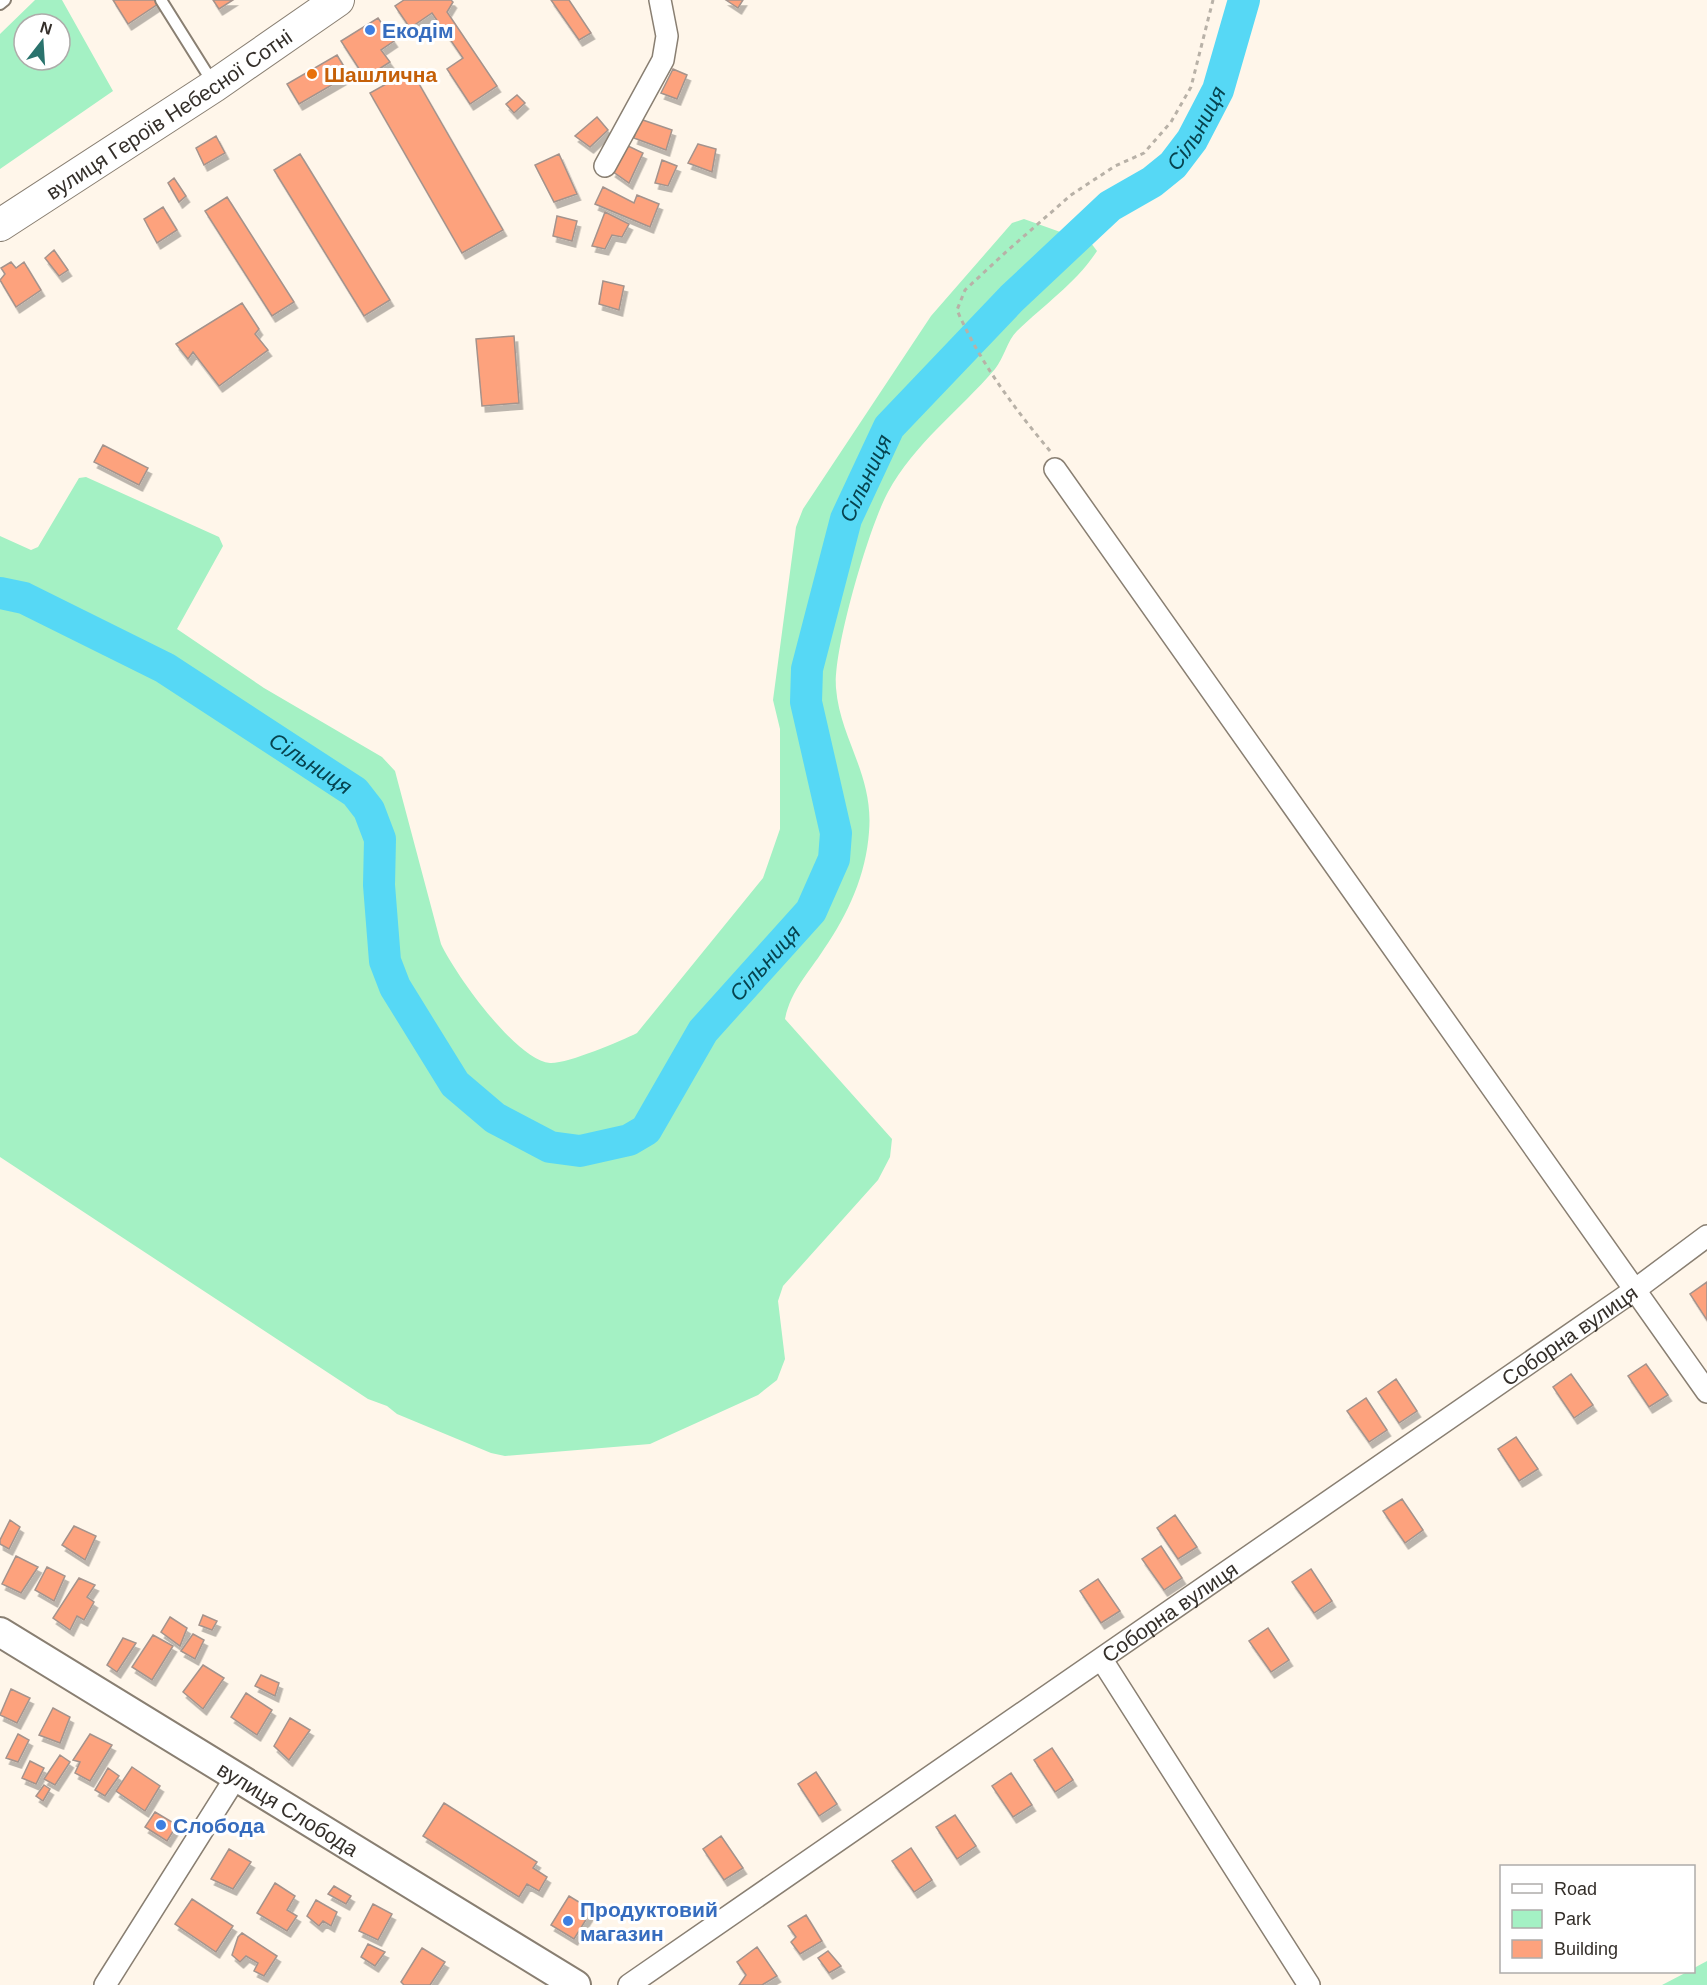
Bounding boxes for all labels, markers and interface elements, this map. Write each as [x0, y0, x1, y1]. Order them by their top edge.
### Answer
north arrow [12, 12, 72, 72]
text: N [38, 18, 54, 38]
place label: Екодім [382, 19, 454, 42]
marker: Екодім [363, 23, 377, 37]
street label: вулиця Героїв Небесної Сотні [42, 24, 296, 204]
place label: Шашлична [324, 63, 437, 86]
marker: Шашлична [305, 67, 319, 81]
water label: Сільниця [1161, 82, 1230, 175]
water label: Сільниця [834, 430, 896, 526]
water label: Сільниця [265, 727, 357, 799]
water label: Сільниця [724, 919, 805, 1006]
street label: Соборна вулиця [1497, 1280, 1641, 1390]
street label: Соборна вулиця [1097, 1557, 1242, 1666]
street label: вулиця Слобода [213, 1757, 363, 1861]
place label: Слобода [173, 1812, 265, 1838]
marker: Слобода [154, 1818, 168, 1832]
legend [1500, 1865, 1695, 1973]
text: Road [1554, 1879, 1597, 1899]
place label: Продуктовий магазин [580, 1898, 718, 1945]
text: Park [1554, 1909, 1592, 1929]
marker: Продуктовий магазин [561, 1914, 575, 1928]
text: Building [1554, 1939, 1618, 1959]

